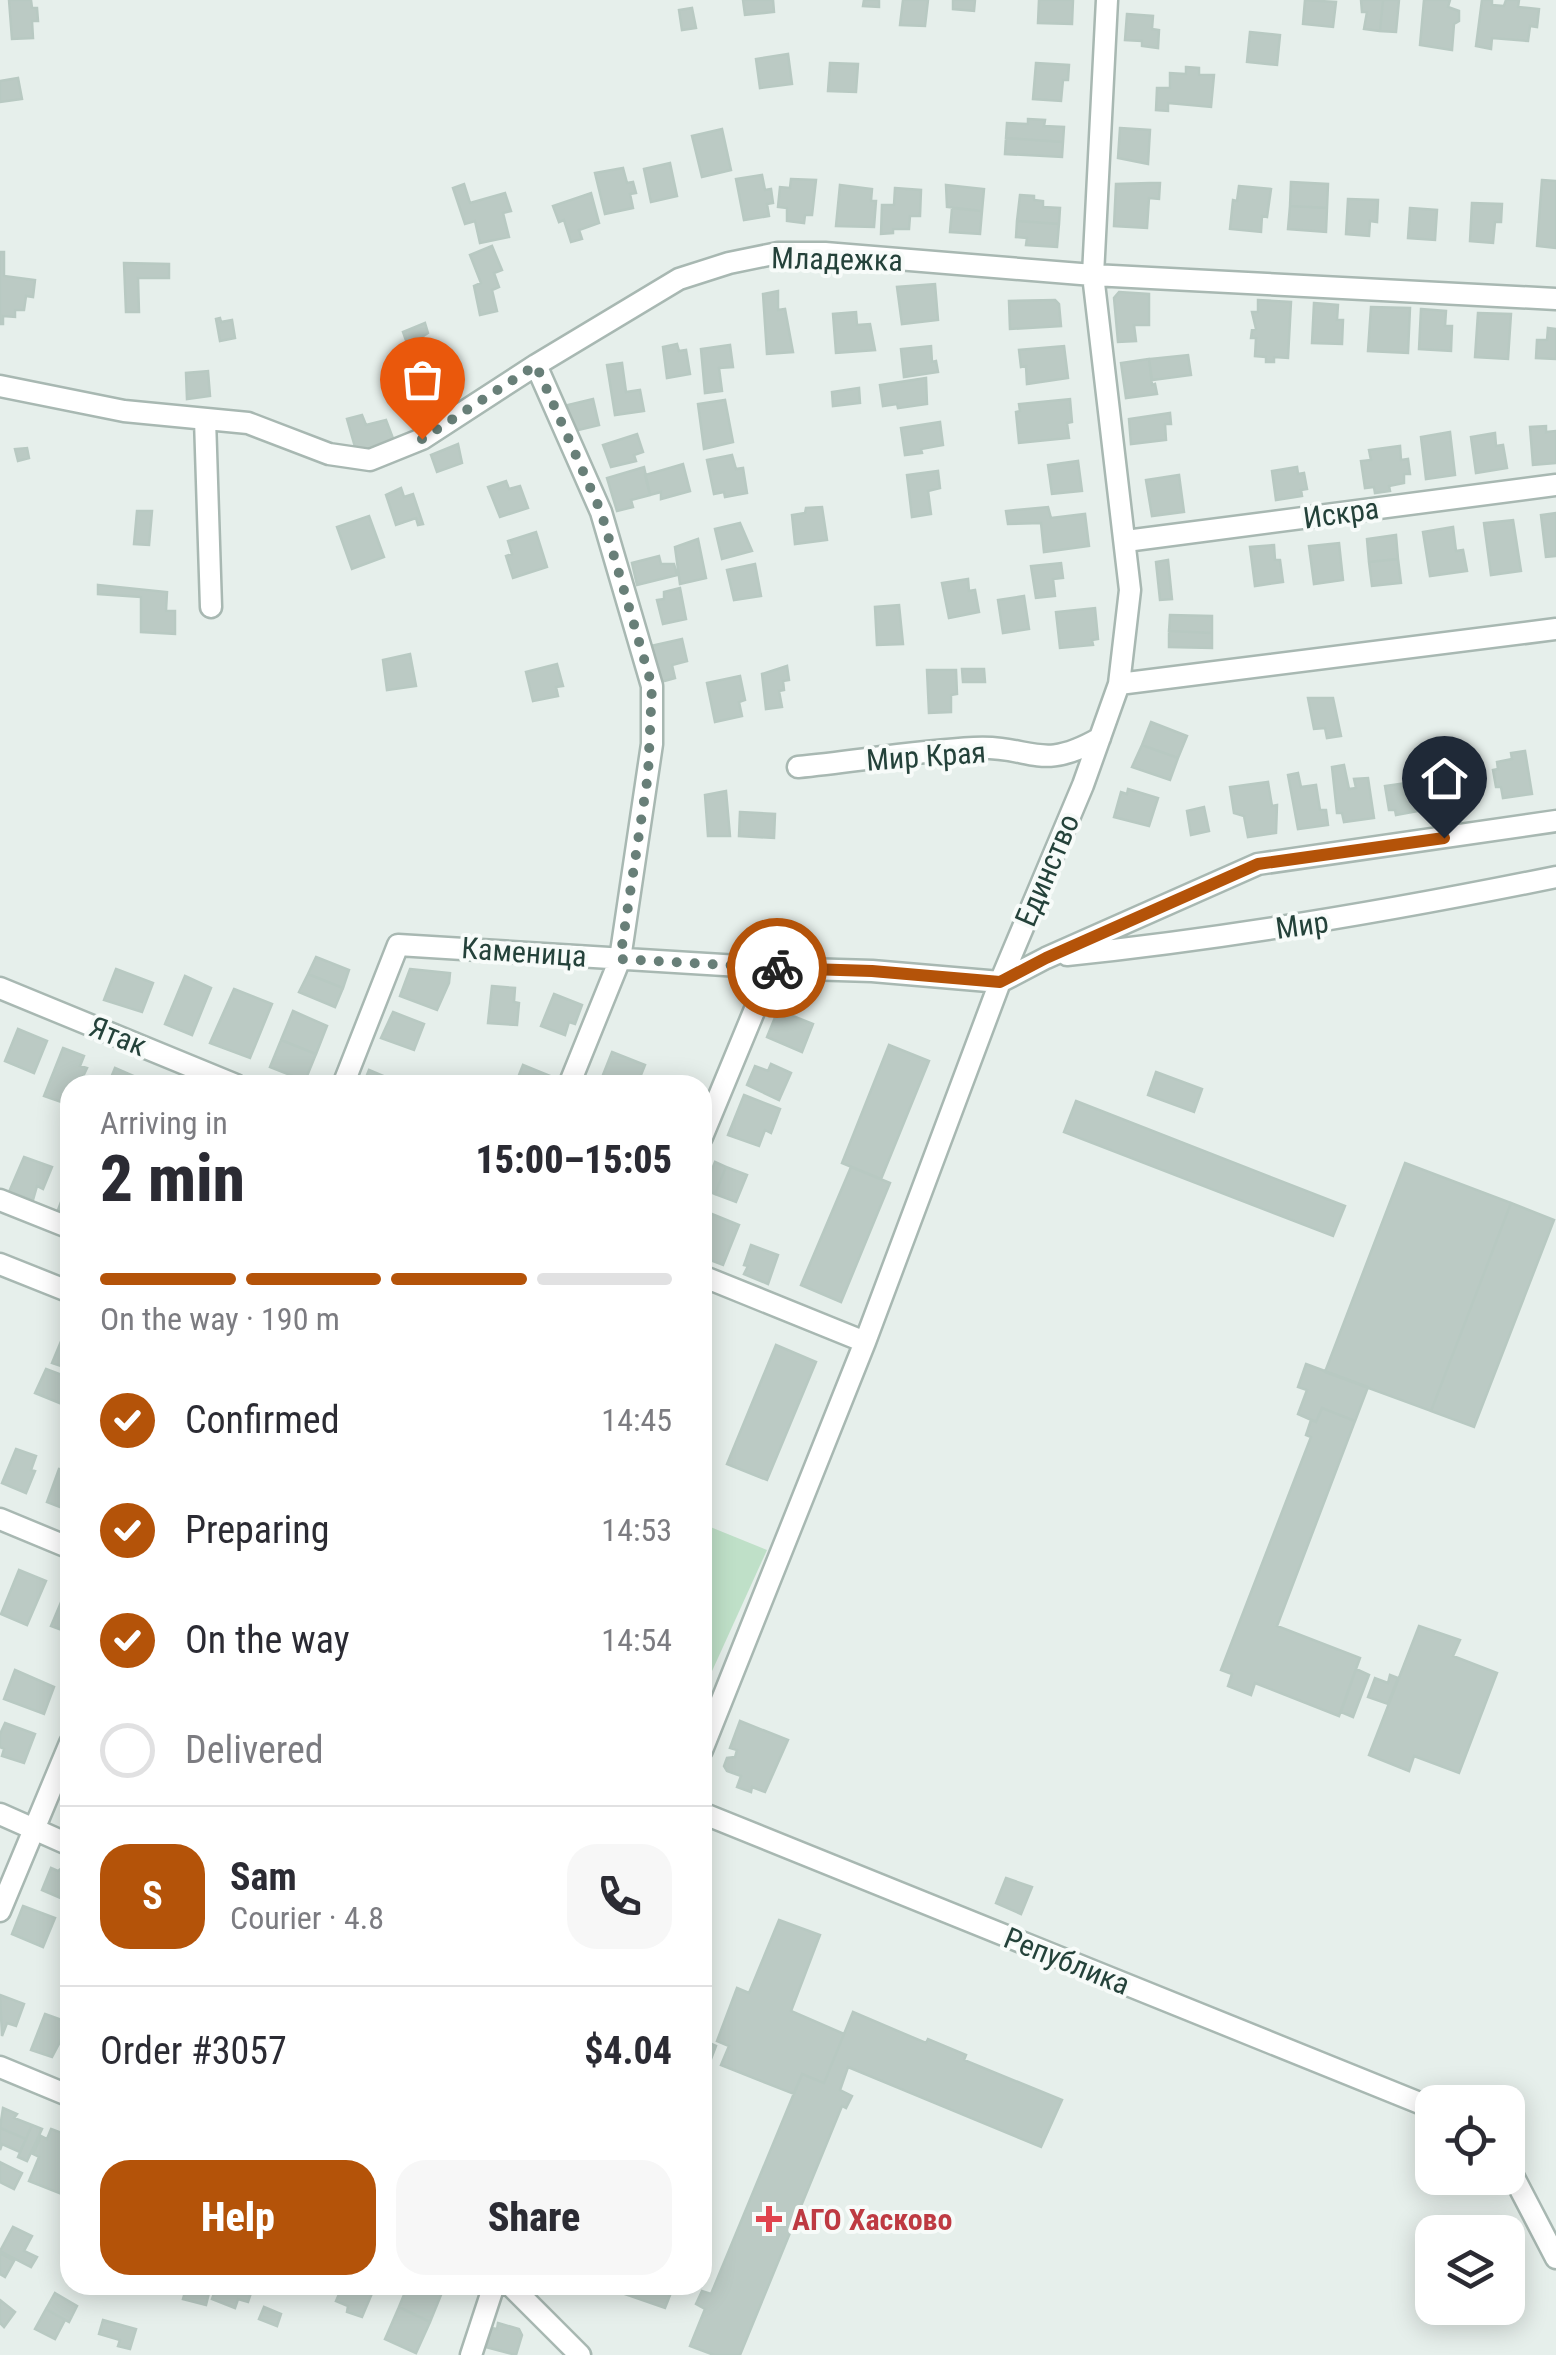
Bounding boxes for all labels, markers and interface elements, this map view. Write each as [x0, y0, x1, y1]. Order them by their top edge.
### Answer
street label: Младежка [771, 240, 903, 278]
pin [380, 337, 465, 440]
icon: bag [395, 352, 450, 407]
street label: Искра [1301, 490, 1381, 536]
street label: Мир Края [865, 734, 987, 778]
pin [1402, 736, 1487, 839]
icon: home [1417, 751, 1472, 806]
street label: Единство [1008, 809, 1086, 931]
street label: Мир [1273, 904, 1331, 946]
courier [727, 918, 827, 1018]
street label: Каменица [460, 930, 588, 974]
icon: bike [750, 941, 805, 996]
street label: Ятак [84, 1009, 152, 1063]
text: Arriving in [100, 1104, 228, 1142]
text: 15:00–15:05 [475, 1138, 672, 1182]
text: 2 min [100, 1141, 245, 1217]
text: On the way · 190 m [100, 1300, 340, 1338]
icon: check [100, 1393, 155, 1448]
text: Confirmed [185, 1398, 340, 1442]
text: 14:45 [601, 1401, 672, 1439]
icon: check [100, 1503, 155, 1558]
text: Preparing [185, 1508, 330, 1552]
text: 14:53 [601, 1511, 672, 1549]
icon: check [100, 1613, 155, 1668]
text: On the way [185, 1618, 350, 1662]
text: 14:54 [601, 1621, 672, 1659]
text: Delivered [185, 1728, 324, 1772]
button: phone [567, 1844, 672, 1949]
text: Sam [230, 1855, 297, 1899]
text: S [142, 1874, 163, 1918]
text: Courier · 4.8 [230, 1899, 384, 1937]
street label: Република [999, 1920, 1135, 2002]
text: Order #3057 [100, 2029, 287, 2073]
text: $4.04 [584, 2029, 672, 2073]
map controls [1415, 2085, 1525, 2325]
button: locate [1415, 2085, 1525, 2195]
button: Help [100, 2160, 376, 2275]
button: Share [396, 2160, 672, 2275]
place label: АГО Хасково [792, 2202, 952, 2237]
marker: АГО Хасково [756, 2206, 782, 2232]
button: layers [1415, 2215, 1525, 2325]

